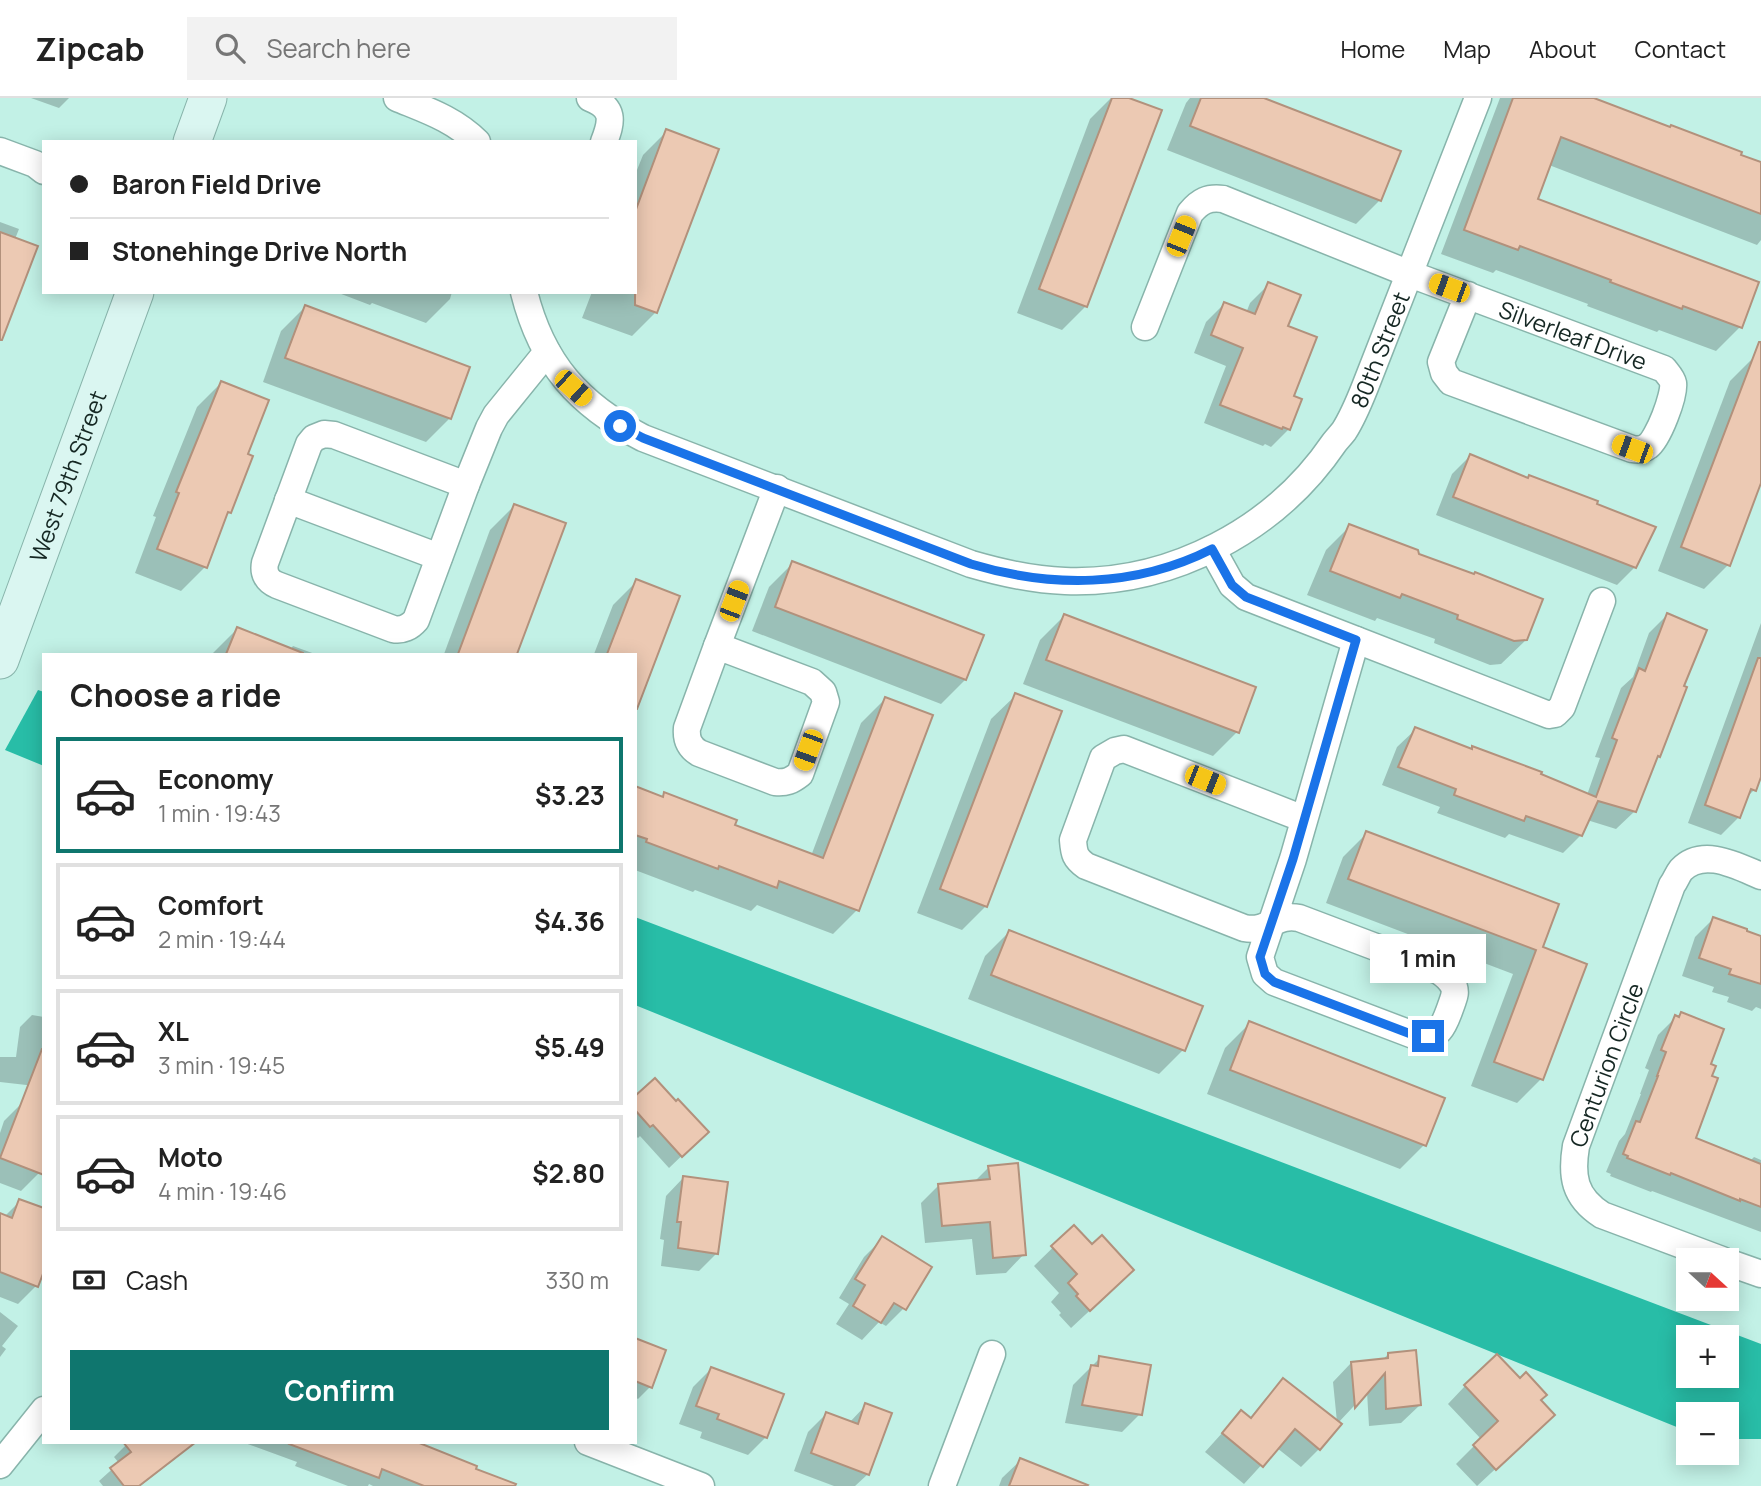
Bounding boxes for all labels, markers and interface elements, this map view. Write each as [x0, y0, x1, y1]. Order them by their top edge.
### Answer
search box [187, 17, 677, 80]
text: Zipcab [35, 26, 145, 71]
icon: search [211, 29, 249, 67]
text: Search here [267, 30, 411, 66]
text: Home [1340, 32, 1405, 65]
text: Map [1443, 32, 1491, 65]
text: About [1529, 32, 1597, 65]
text: Contact [1635, 32, 1726, 65]
text: Baron Field Drive [112, 166, 322, 202]
car [1164, 213, 1199, 259]
text: Stonehinge Drive North [112, 233, 407, 269]
car [1426, 271, 1473, 305]
street label: 80th Street [1342, 287, 1417, 413]
street label: Silverleaf Drive [1494, 293, 1652, 377]
car [551, 366, 596, 410]
street label: West 79th Street [21, 386, 114, 566]
route start [604, 410, 636, 442]
car [1609, 432, 1656, 466]
car [717, 578, 752, 624]
text: Choose a ride [70, 673, 281, 717]
car [791, 727, 826, 773]
text: Economy [158, 761, 273, 797]
car [1182, 762, 1229, 798]
icon: car [74, 764, 137, 827]
text: $3.23 [535, 777, 605, 813]
text: 1 min · 19:43 [158, 797, 281, 829]
text: Comfort [158, 887, 264, 923]
icon: car [74, 890, 137, 953]
text: $4.36 [534, 903, 605, 939]
text: 2 min · 19:44 [158, 923, 286, 955]
callout: 1 min [1370, 934, 1486, 984]
text: 1 min [1400, 942, 1456, 974]
street label: Centurion Circle [1561, 978, 1651, 1152]
text: XL [158, 1013, 189, 1049]
icon: car [74, 1016, 137, 1079]
route end [1412, 1020, 1444, 1052]
text: $5.49 [534, 1029, 605, 1065]
text: 3 min · 19:45 [158, 1049, 285, 1081]
text: Moto [158, 1139, 223, 1175]
icon: car [74, 1142, 137, 1205]
text: $2.80 [532, 1155, 605, 1191]
text: 4 min · 19:46 [158, 1175, 287, 1207]
north arrow [1676, 1248, 1740, 1311]
map controls [1676, 1248, 1739, 1465]
icon: cash [70, 1261, 108, 1299]
text: Cash [126, 1262, 188, 1298]
text: 330 m [545, 1264, 609, 1296]
button: + [1676, 1325, 1739, 1388]
button: Confirm [70, 1350, 609, 1430]
button: − [1676, 1402, 1739, 1465]

